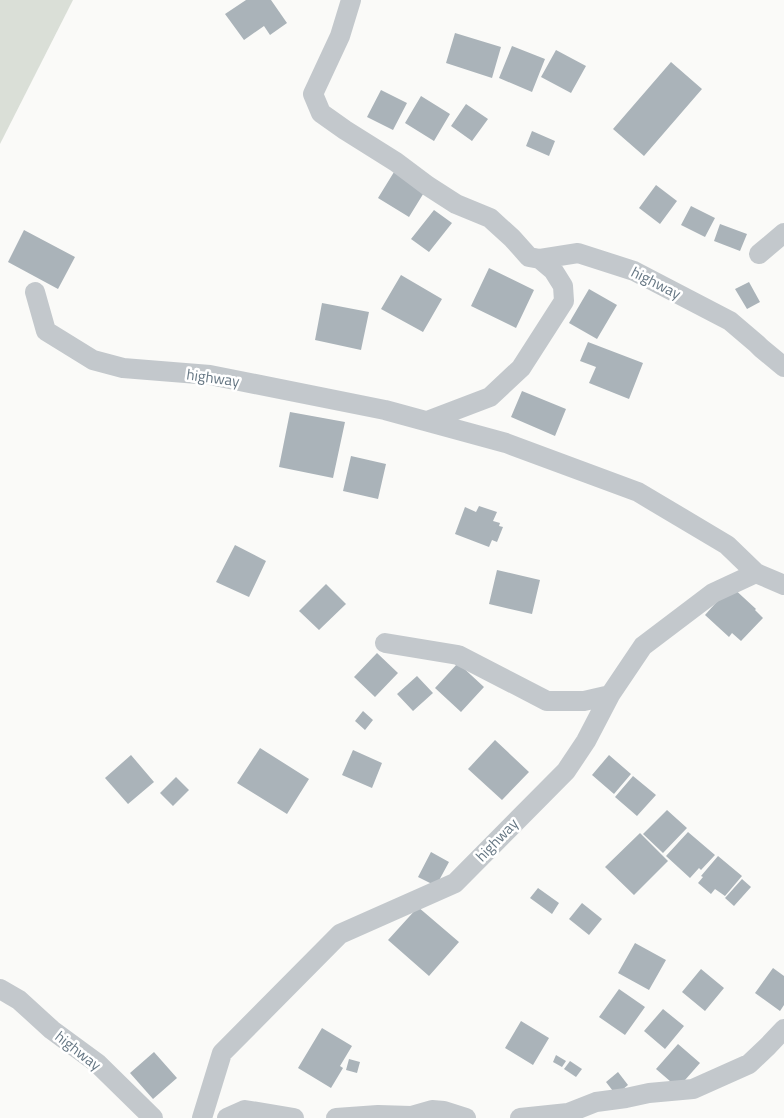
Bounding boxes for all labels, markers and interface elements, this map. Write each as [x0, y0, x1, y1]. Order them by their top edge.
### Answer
street label: highway [627, 260, 685, 305]
street label: highway [185, 362, 241, 393]
street label: highway [470, 813, 523, 867]
street label: highway [50, 1025, 106, 1076]

